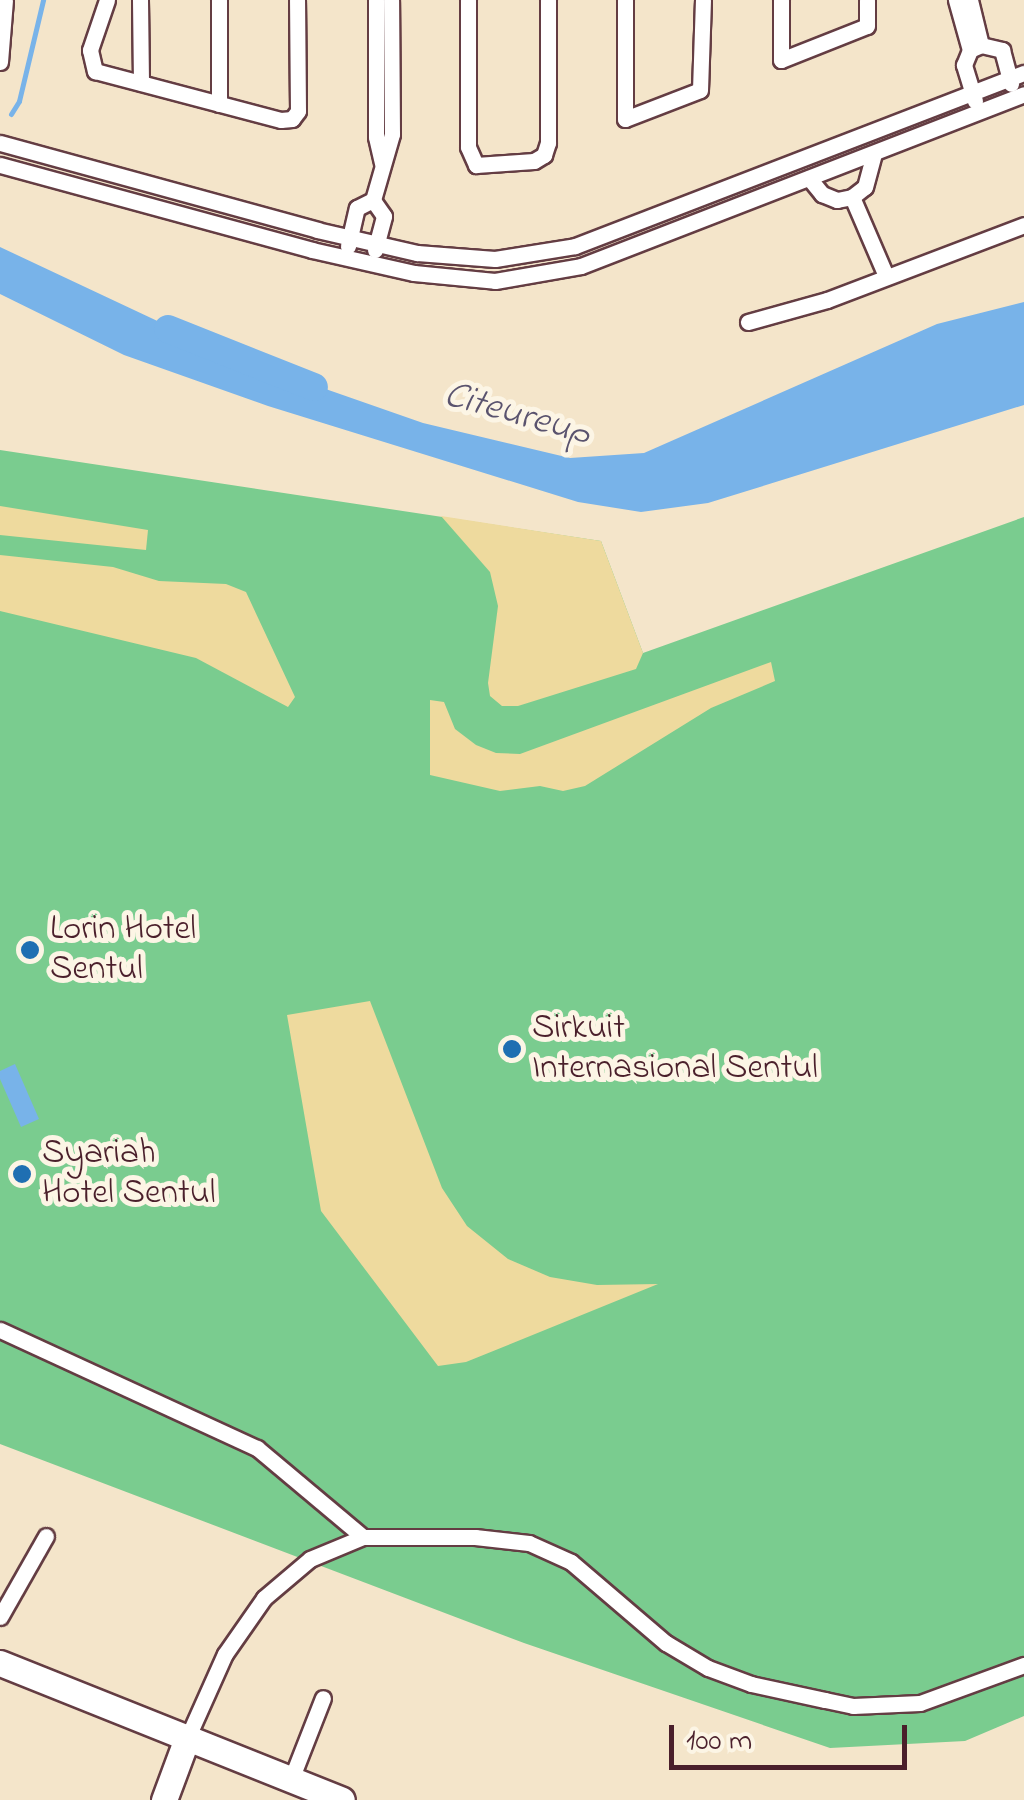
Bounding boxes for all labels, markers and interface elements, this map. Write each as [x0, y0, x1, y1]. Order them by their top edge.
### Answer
water label: Citeureup [439, 373, 595, 459]
place label: Lorin Hotel Sentul [50, 909, 196, 991]
marker: Lorin Hotel Sentul [19, 939, 41, 961]
place label: Sirkuit Internasional Sentul [532, 1008, 818, 1090]
marker: Sirkuit Internasional Sentul [501, 1038, 523, 1060]
place label: Syariah Hotel Sentul [42, 1133, 216, 1215]
marker: Syariah Hotel Sentul [11, 1163, 33, 1185]
scale bar [674, 1705, 912, 1767]
text: 100 m [686, 1720, 752, 1764]

